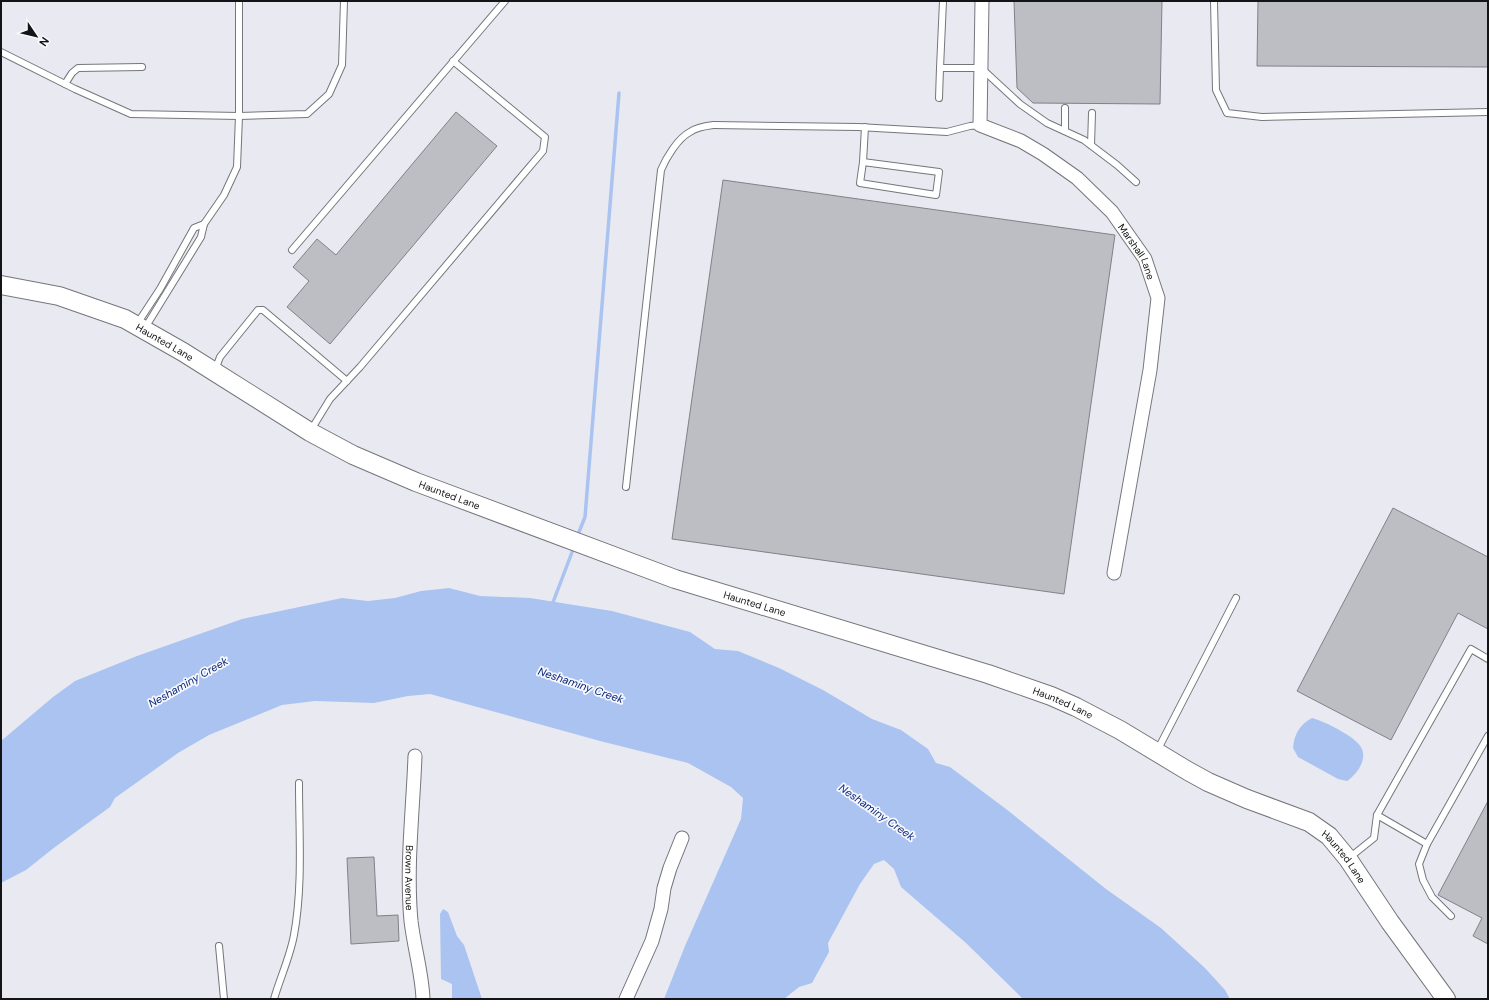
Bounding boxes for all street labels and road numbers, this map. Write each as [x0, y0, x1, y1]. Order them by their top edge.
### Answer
street label: Marshall Lane [1116, 221, 1158, 281]
street label: Haunted Lane [134, 320, 196, 364]
street label: Haunted Lane [417, 477, 482, 512]
street label: Haunted Lane [722, 588, 788, 619]
street label: Haunted Lane [1031, 684, 1096, 721]
street label: Haunted Lane [1320, 827, 1369, 886]
street label: Brown Avenue [403, 845, 417, 911]

